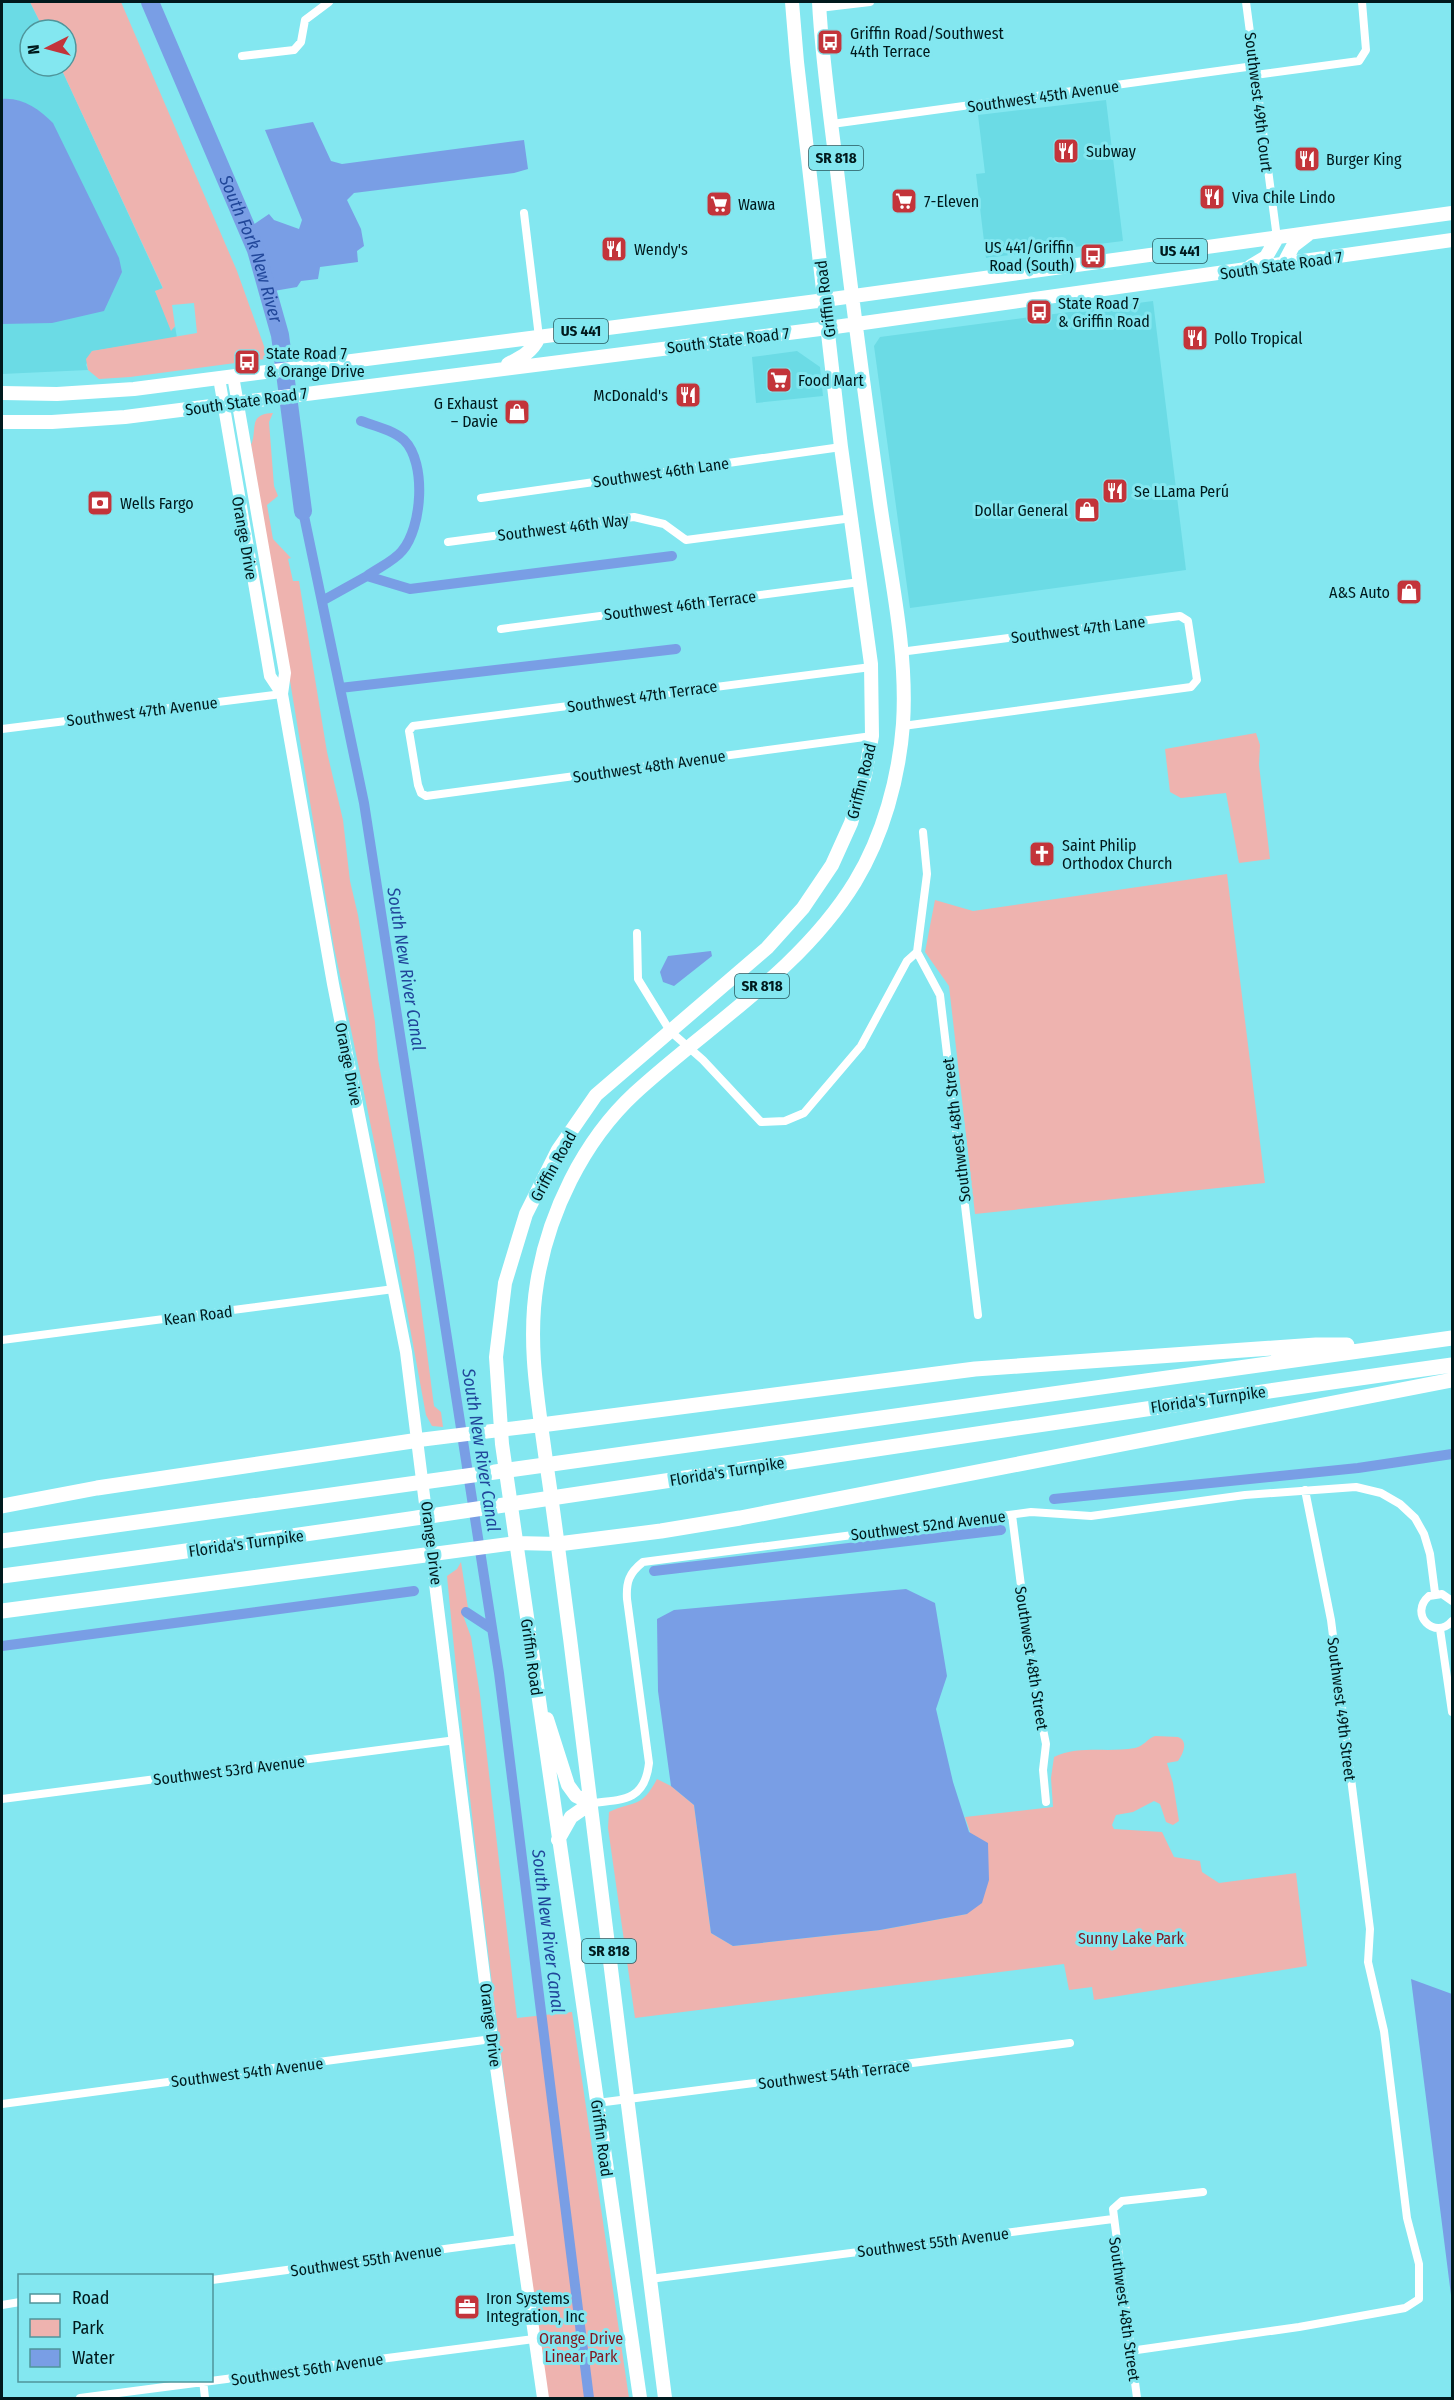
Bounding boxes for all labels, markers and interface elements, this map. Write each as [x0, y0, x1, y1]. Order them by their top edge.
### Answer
north arrow [18, 18, 78, 78]
place label: Griffin Road/Southwest 44th Terrace [850, 24, 1004, 61]
bus stop icon: Griffin Road/Southwest 44th Terrace [815, 27, 845, 57]
street label: Southwest 49th Court [1241, 31, 1277, 174]
text: N [24, 44, 44, 55]
street label: Southwest 45th Avenue [966, 76, 1120, 117]
restaurant icon: Subway [1051, 136, 1081, 166]
place label: Subway [1086, 142, 1137, 161]
restaurant icon: Burger King [1292, 144, 1322, 174]
road number: SR 818 [809, 146, 863, 170]
place label: Burger King [1326, 150, 1402, 169]
water label: South Fork New River [214, 171, 287, 326]
restaurant icon: Viva Chile Lindo [1197, 182, 1227, 212]
supermarket icon: 7-Eleven [889, 186, 919, 216]
place label: Viva Chile Lindo [1232, 188, 1335, 207]
supermarket icon: Wawa [704, 189, 734, 219]
place label: 7-Eleven [924, 192, 979, 211]
place label: Wawa [738, 195, 776, 214]
restaurant icon: Wendy's [599, 234, 629, 264]
place label: US 441/Griffin Road (South) [984, 238, 1074, 275]
road number: US 441 [1153, 239, 1207, 263]
place label: Wendy's [634, 240, 688, 259]
bus stop icon: US 441/Griffin Road (South) [1078, 241, 1108, 271]
street label: South State Road 7 [1219, 247, 1344, 283]
street label: Griffin Road [811, 259, 840, 339]
place label: State Road 7 & Griffin Road [1058, 294, 1150, 331]
bus stop icon: State Road 7 & Griffin Road [1024, 297, 1054, 327]
road number: US 441 [554, 319, 608, 343]
restaurant icon: Pollo Tropical [1180, 323, 1210, 353]
street label: South State Road 7 [666, 324, 791, 357]
place label: Pollo Tropical [1214, 329, 1302, 348]
place label: State Road 7 & Orange Drive [266, 344, 365, 381]
bus stop icon: State Road 7 & Orange Drive [232, 347, 262, 377]
supermarket icon: Food Mart [764, 365, 794, 395]
place label: Food Mart [798, 371, 864, 390]
restaurant icon: McDonald's [673, 380, 703, 410]
street label: South State Road 7 [184, 383, 309, 419]
place label: McDonald's [593, 386, 668, 405]
place label: G Exhaust – Davie [434, 394, 499, 431]
shop icon: G Exhaust – Davie [502, 397, 532, 427]
street label: Southwest 46th Lane [592, 454, 730, 491]
restaurant icon: Se LLama Perú [1100, 476, 1130, 506]
place label: Se LLama Perú [1134, 482, 1229, 501]
bank icon: Wells Fargo [85, 488, 115, 518]
place label: Wells Fargo [120, 494, 194, 513]
street label: Orange Drive [228, 495, 261, 581]
shop icon: Dollar General [1072, 495, 1102, 525]
place label: Dollar General [974, 501, 1068, 520]
street label: Southwest 46th Way [496, 510, 631, 545]
shop icon: A&S Auto [1394, 577, 1424, 607]
place label: A&S Auto [1329, 583, 1390, 602]
street label: Southwest 46th Terrace [603, 587, 757, 624]
street label: Southwest 47th Lane [1010, 612, 1146, 647]
street label: Southwest 47th Terrace [566, 677, 718, 716]
street label: Southwest 47th Avenue [65, 693, 219, 730]
street label: Griffin Road [843, 741, 880, 821]
street label: Southwest 48th Avenue [572, 746, 727, 787]
place label: Saint Philip Orthodox Church [1062, 836, 1173, 873]
church icon: Saint Philip Orthodox Church [1027, 839, 1057, 869]
water label: South New River Canal [382, 885, 430, 1052]
road number: SR 818 [735, 974, 789, 998]
street label: Orange Drive [331, 1021, 366, 1107]
street label: Southwest 48th Street [938, 1056, 975, 1203]
street label: Griffin Road [526, 1128, 581, 1205]
street label: Kean Road [163, 1302, 234, 1329]
water label: South New River Canal [457, 1366, 505, 1533]
street label: Florida's Turnpike [1149, 1382, 1267, 1417]
street label: Florida's Turnpike [668, 1453, 786, 1490]
street label: Orange Drive [417, 1500, 446, 1586]
street label: Southwest 52nd Avenue [850, 1507, 1007, 1544]
street label: Florida's Turnpike [187, 1526, 305, 1561]
street label: Southwest 48th Street [1011, 1585, 1052, 1732]
street label: Griffin Road [517, 1617, 546, 1697]
street label: Southwest 49th Street [1323, 1636, 1360, 1783]
street label: Southwest 53rd Avenue [152, 1752, 306, 1789]
water label: South New River Canal [527, 1847, 569, 2014]
park label: Sunny Lake Park [1078, 1929, 1185, 1948]
road number: SR 818 [582, 1939, 636, 1963]
street label: Orange Drive [476, 1982, 505, 2068]
street label: Southwest 54th Avenue [170, 2054, 324, 2091]
street label: Southwest 54th Terrace [757, 2056, 911, 2093]
street label: Griffin Road [587, 2098, 616, 2178]
street label: Southwest 55th Avenue [856, 2224, 1010, 2261]
street label: Southwest 48th Street [1105, 2236, 1144, 2383]
street label: Southwest 55th Avenue [289, 2240, 443, 2281]
legend [18, 2274, 213, 2382]
text: Road [72, 2287, 109, 2309]
place label: Iron Systems Integration, Inc [486, 2289, 585, 2326]
office icon: Iron Systems Integration, Inc [452, 2292, 482, 2322]
text: Park [72, 2317, 105, 2339]
park label: Orange Drive Linear Park [539, 2329, 623, 2366]
text: Water [72, 2347, 115, 2369]
street label: Southwest 56th Avenue [230, 2349, 384, 2390]

